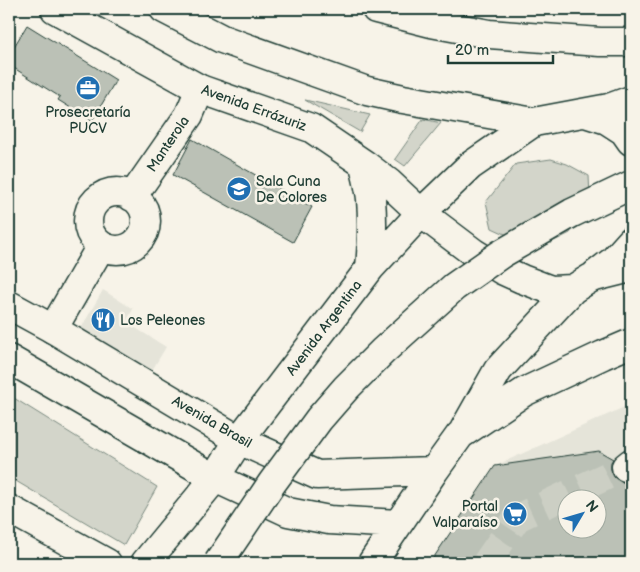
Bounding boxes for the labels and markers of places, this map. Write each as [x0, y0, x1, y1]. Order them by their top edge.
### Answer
office icon: Prosecretaría PUCV [75, 75, 101, 101]
place label: Prosecretaría PUCV [45, 104, 131, 137]
place label: Sala Cuna De Colores [256, 173, 327, 206]
school or university icon: Sala Cuna De Colores [226, 176, 252, 202]
restaurant icon: Los Peleones [90, 307, 116, 333]
place label: Los Peleones [120, 312, 205, 329]
place label: Portal Valparaíso [432, 498, 498, 531]
supermarket icon: Portal Valparaíso [502, 501, 528, 527]

